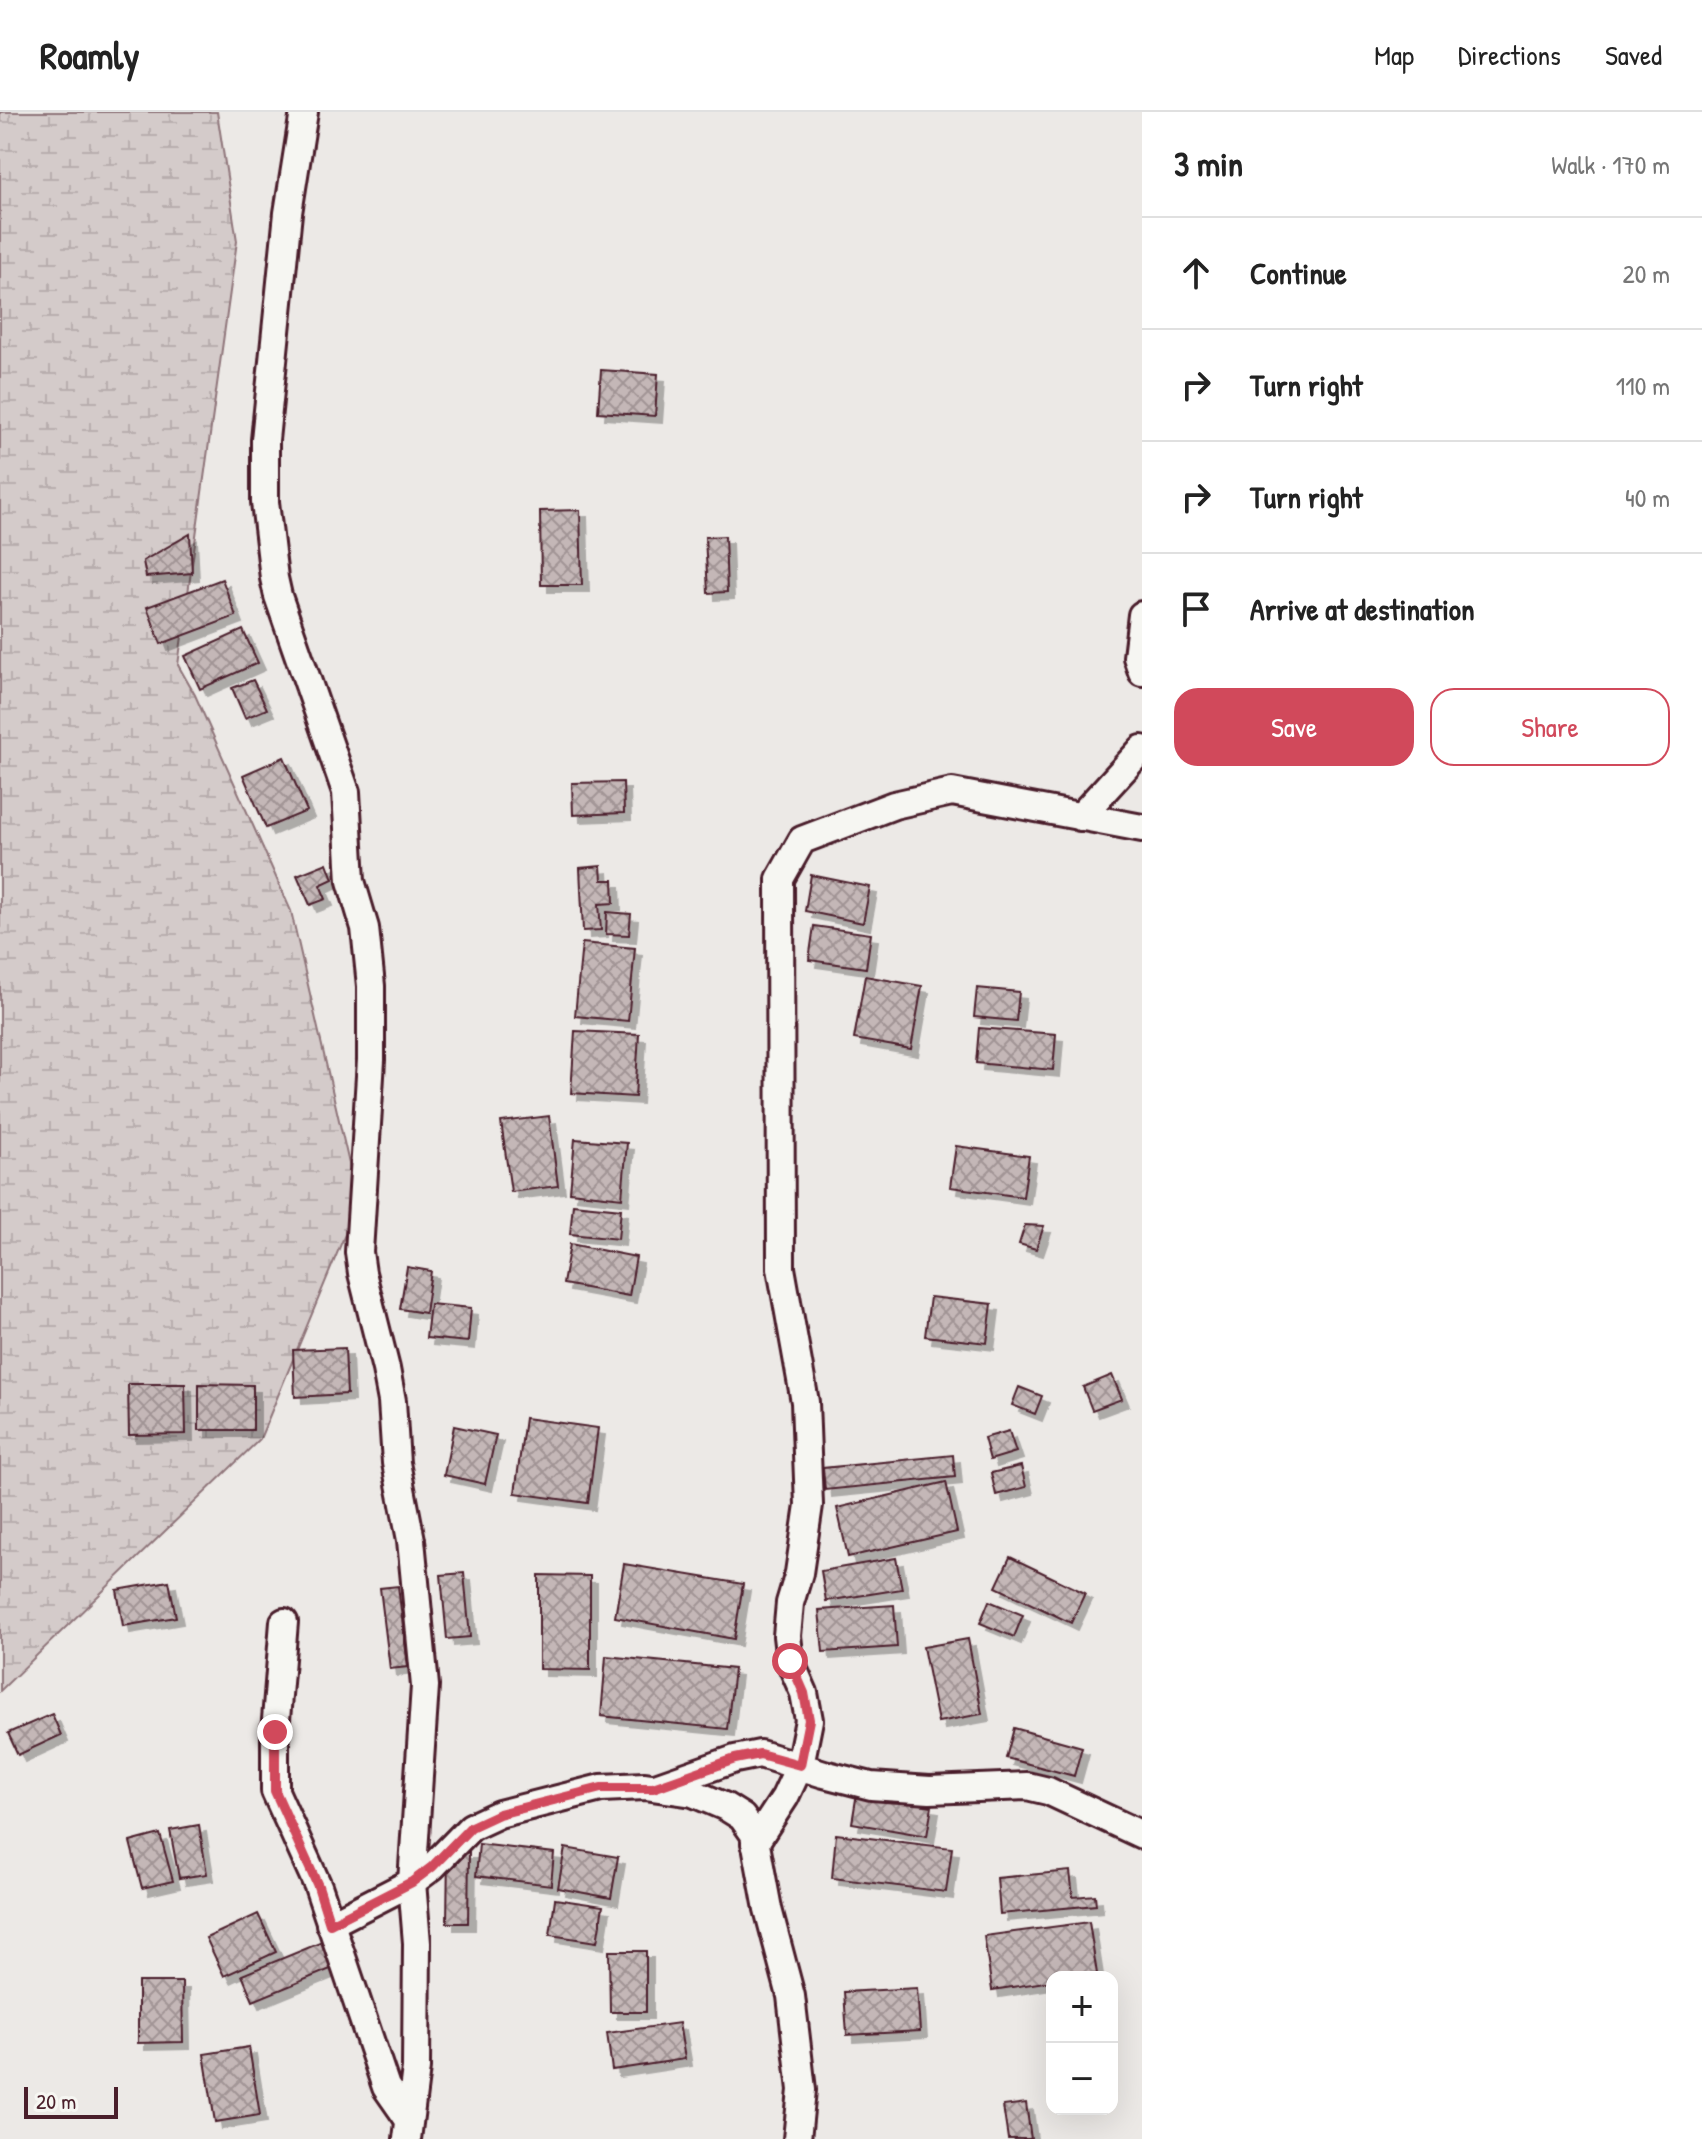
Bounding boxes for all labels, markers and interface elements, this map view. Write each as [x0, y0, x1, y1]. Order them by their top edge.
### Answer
text: Roamly [40, 29, 139, 81]
text: Map [1374, 36, 1414, 74]
text: Directions [1458, 36, 1561, 74]
text: Saved [1605, 36, 1662, 74]
text: 3 min [1174, 141, 1243, 187]
text: Walk · 170 m [1551, 147, 1670, 182]
icon: ahead [1174, 251, 1218, 295]
text: Continue [1250, 253, 1347, 293]
text: 20 m [1623, 256, 1670, 291]
icon: right [1174, 363, 1218, 407]
text: Turn right [1250, 365, 1363, 405]
text: 110 m [1616, 368, 1670, 403]
icon: right [1174, 475, 1218, 519]
text: Turn right [1250, 477, 1363, 517]
text: 40 m [1625, 480, 1670, 515]
icon: arrive [1174, 587, 1218, 631]
text: Arrive at destination [1250, 589, 1475, 629]
button: Save [1174, 688, 1414, 766]
button: Share [1430, 688, 1670, 766]
route start [772, 1643, 808, 1679]
route end [257, 1714, 293, 1750]
map controls [1046, 1971, 1118, 2115]
button: + [1046, 1971, 1118, 2043]
button: − [1046, 2043, 1118, 2115]
scale bar [24, 2083, 118, 2119]
text: 20 m [36, 2086, 76, 2116]

